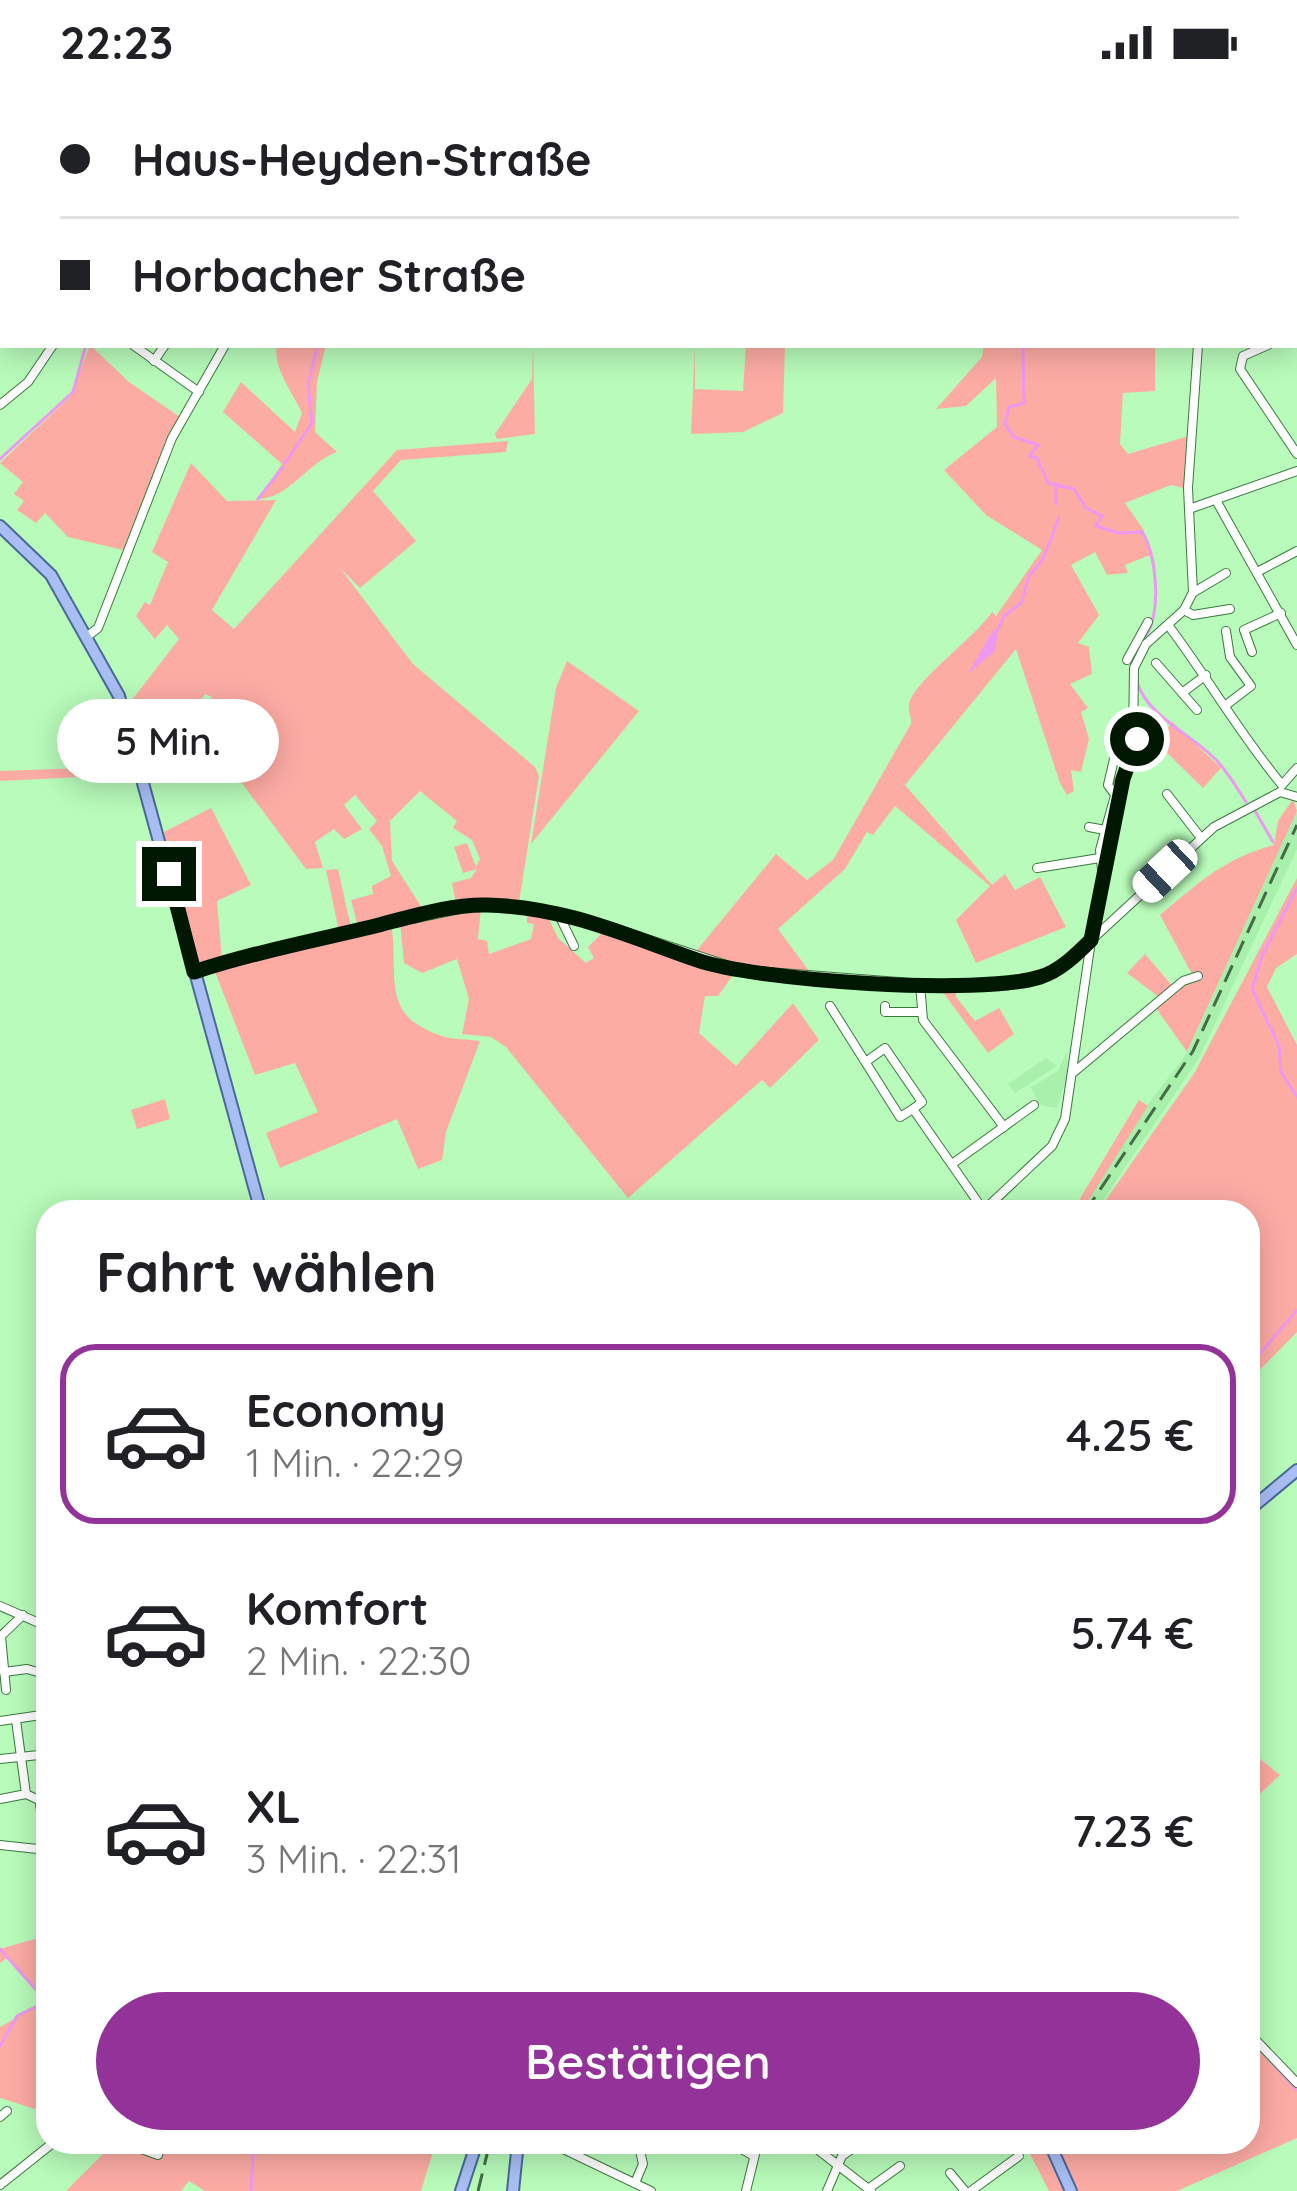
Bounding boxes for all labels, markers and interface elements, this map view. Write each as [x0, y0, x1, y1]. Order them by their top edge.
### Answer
text: 22:23 [60, 14, 173, 70]
text: Haus-Heyden-Straße [132, 131, 592, 187]
text: Horbacher Straße [132, 247, 526, 303]
callout: 5 Min. [58, 700, 280, 784]
route start [1110, 712, 1164, 766]
text: 5 Min. [115, 716, 221, 765]
car [1126, 833, 1204, 909]
route end [142, 847, 196, 901]
text: Fahrt wählen [96, 1238, 437, 1306]
icon: car [102, 1380, 210, 1488]
text: Economy [246, 1382, 446, 1438]
text: 4.25 € [1066, 1406, 1194, 1462]
text: 1 Min. · 22:29 [246, 1438, 464, 1487]
icon: car [102, 1578, 210, 1686]
text: Komfort [246, 1580, 428, 1636]
text: 5.74 € [1071, 1604, 1194, 1660]
text: 2 Min. · 22:30 [246, 1636, 472, 1685]
icon: car [102, 1776, 210, 1884]
text: XL [246, 1778, 301, 1834]
text: 7.23 € [1072, 1802, 1194, 1858]
text: 3 Min. · 22:31 [246, 1834, 462, 1883]
button: Bestätigen [96, 1992, 1200, 2130]

